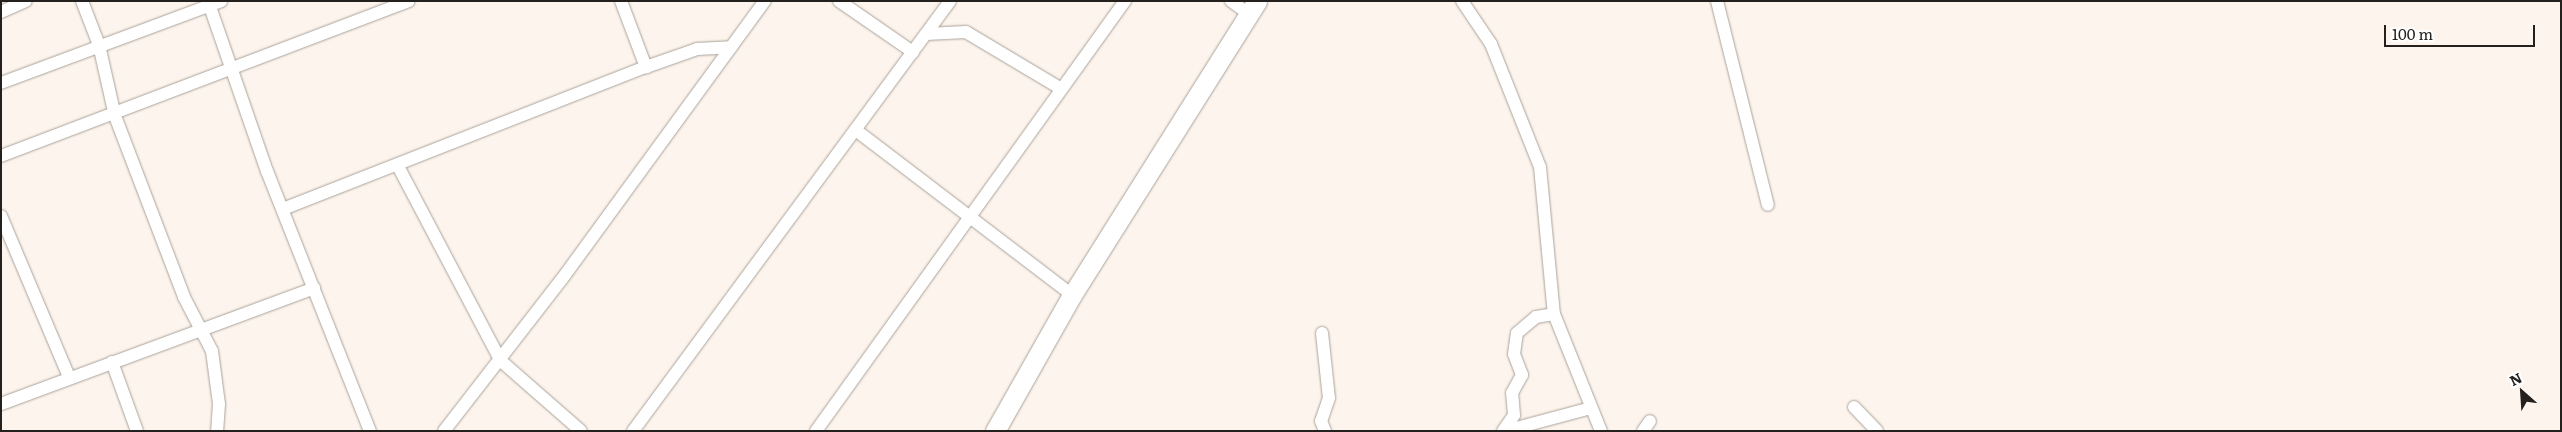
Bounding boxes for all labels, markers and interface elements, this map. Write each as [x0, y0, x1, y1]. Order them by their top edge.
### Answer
scale bar [2387, 15, 2538, 47]
text: 100 m [2392, 22, 2433, 45]
north arrow [2497, 367, 2547, 417]
text: N [2506, 367, 2525, 390]

